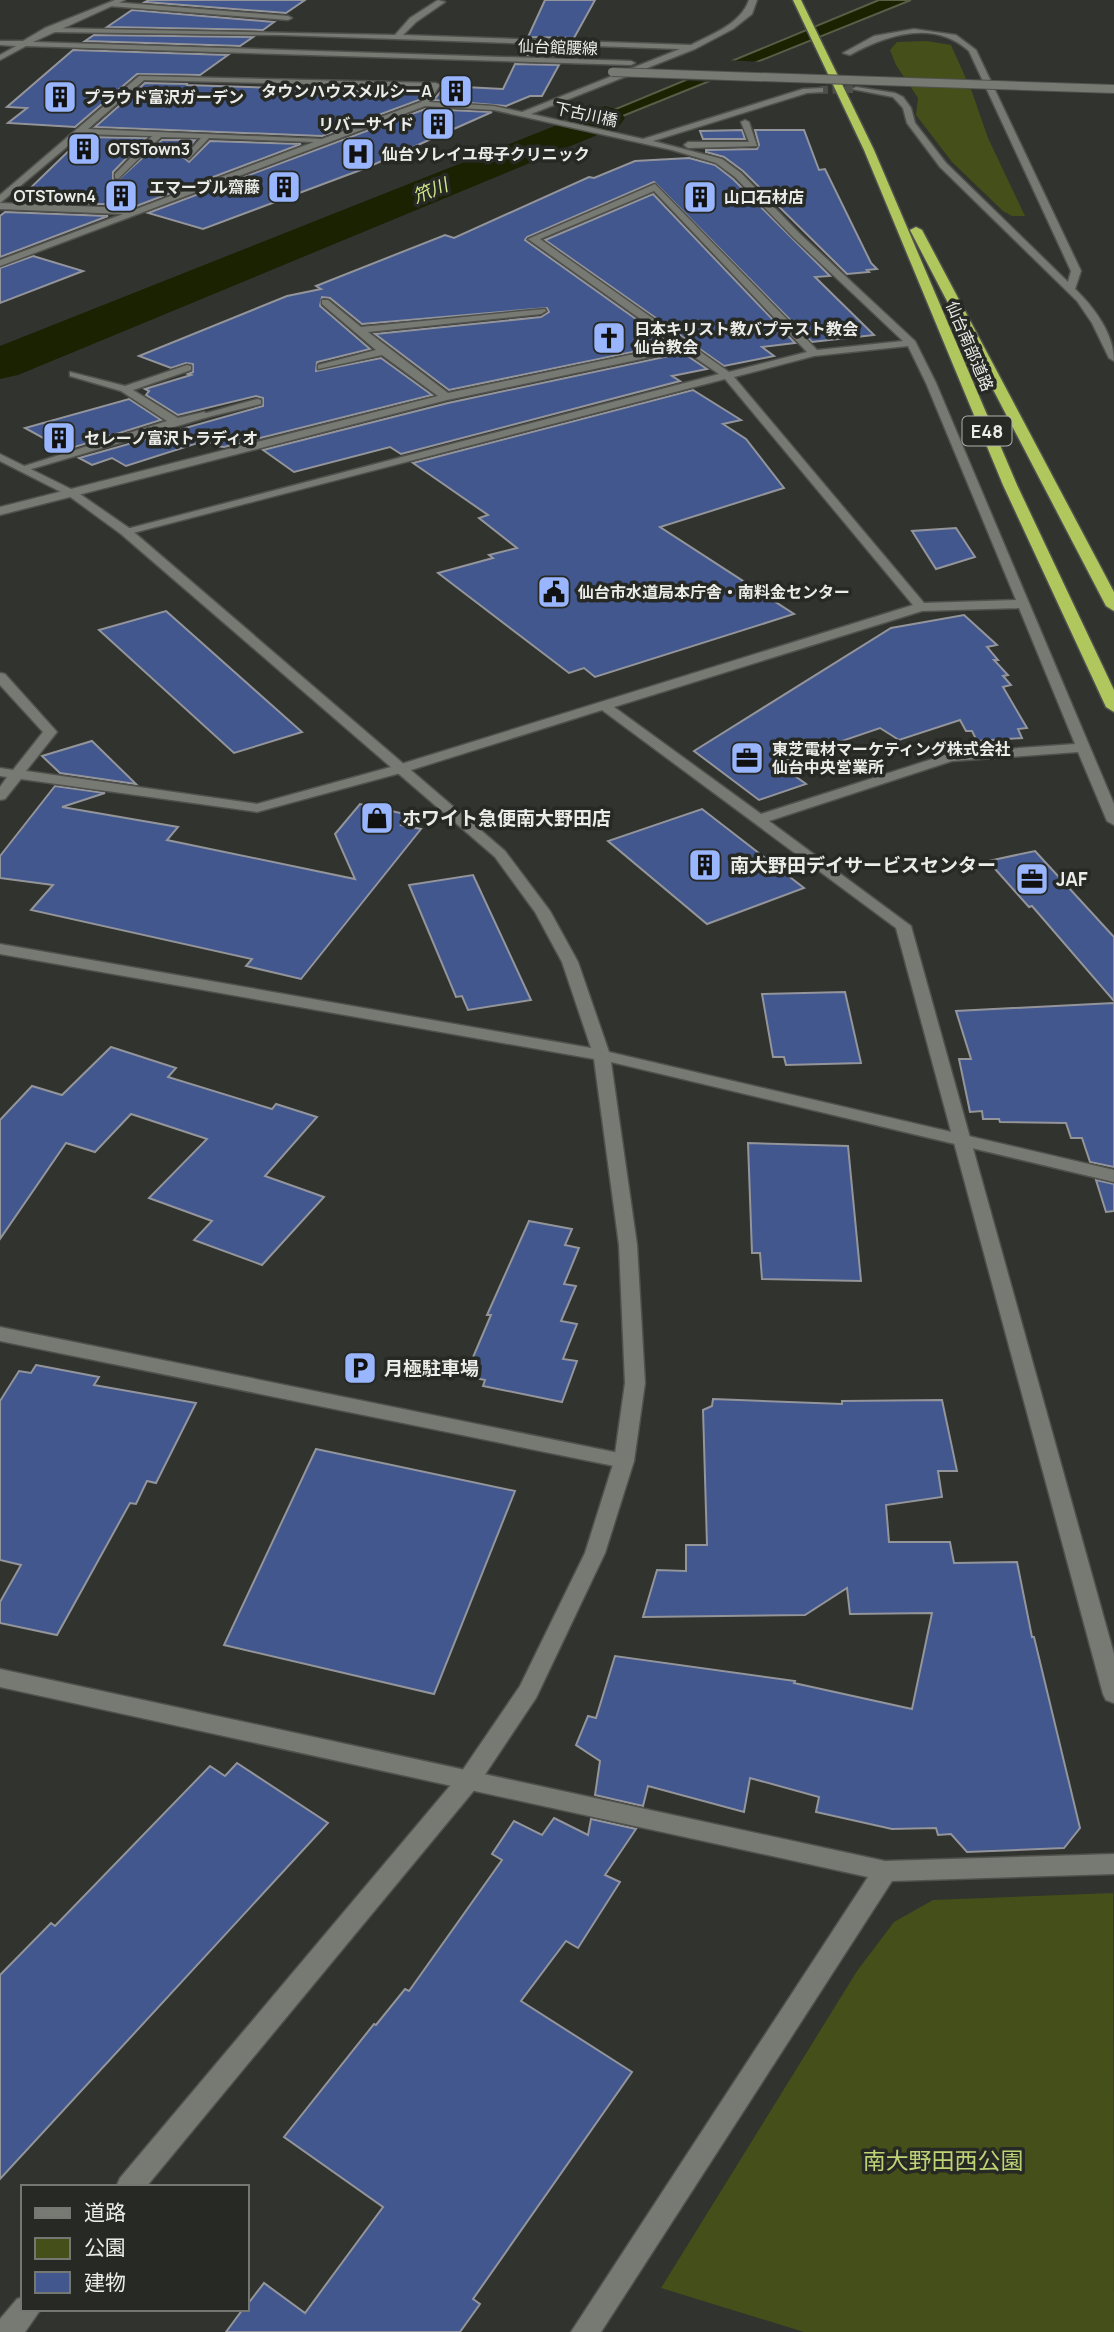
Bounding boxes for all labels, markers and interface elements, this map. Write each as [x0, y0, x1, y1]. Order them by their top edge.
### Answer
street label: 仙台館腰線 [518, 35, 598, 59]
building icon: タウンハウスメルシーA [437, 72, 475, 110]
building icon: プラウド富沢ガーデン [41, 78, 79, 116]
place label: タウンハウスメルシーA [261, 80, 432, 102]
place label: プラウド富沢ガーデン [84, 86, 244, 108]
street label: 下古川橋 [552, 97, 620, 131]
building icon: リバーサイド [419, 105, 457, 143]
place label: リバーサイド [318, 113, 414, 135]
building icon: OTSTown3 [65, 130, 103, 168]
hospital icon: 仙台ソレイユ母子クリニック [339, 135, 377, 173]
place label: OTSTown3 [108, 138, 190, 160]
place label: 仙台ソレイユ母子クリニック [381, 143, 590, 165]
building icon: エマーブル齋藤 [265, 168, 303, 206]
water label: 笊川 [409, 171, 453, 208]
place label: エマーブル齋藤 [149, 176, 260, 198]
building icon: OTSTown4 [102, 177, 140, 215]
building icon: 山口石材店 [681, 178, 719, 216]
place label: OTSTown4 [14, 185, 96, 207]
place label: 山口石材店 [724, 186, 804, 208]
street label: 仙台南部道路 [941, 298, 999, 394]
place label: 日本キリスト教バプテスト教会 仙台教会 [633, 318, 858, 358]
church icon: 日本キリスト教バプテスト教会 仙台教会 [590, 319, 628, 357]
road number: E48 [962, 416, 1012, 446]
building icon: セレーノ富沢トラディオ [40, 419, 78, 457]
place label: セレーノ富沢トラディオ [84, 427, 258, 449]
public building icon: 仙台市水道局本庁舎・南料金センター [535, 573, 573, 611]
place label: 仙台市水道局本庁舎・南料金センター [577, 581, 850, 603]
place label: 東芝電材マーケティング株式会社 仙台中央営業所 [771, 738, 1011, 778]
office icon: 東芝電材マーケティング株式会社 仙台中央営業所 [728, 739, 766, 777]
shop icon: ホワイト急便南大野田店 [358, 799, 396, 837]
place label: ホワイト急便南大野田店 [402, 805, 611, 831]
building icon: 南大野田デイサービスセンター [686, 846, 724, 884]
place label: 南大野田デイサービスセンター [730, 852, 996, 878]
office icon: JAF [1013, 860, 1051, 898]
place label: JAF [1056, 866, 1088, 892]
parking icon: 月極駐車場 [341, 1349, 379, 1387]
place label: 月極駐車場 [384, 1355, 479, 1381]
park label: 南大野田西公園 [863, 2144, 1024, 2176]
legend [21, 2185, 248, 2311]
text: 道路 [84, 2198, 126, 2226]
text: 公園 [84, 2233, 126, 2261]
text: 建物 [84, 2268, 126, 2296]

